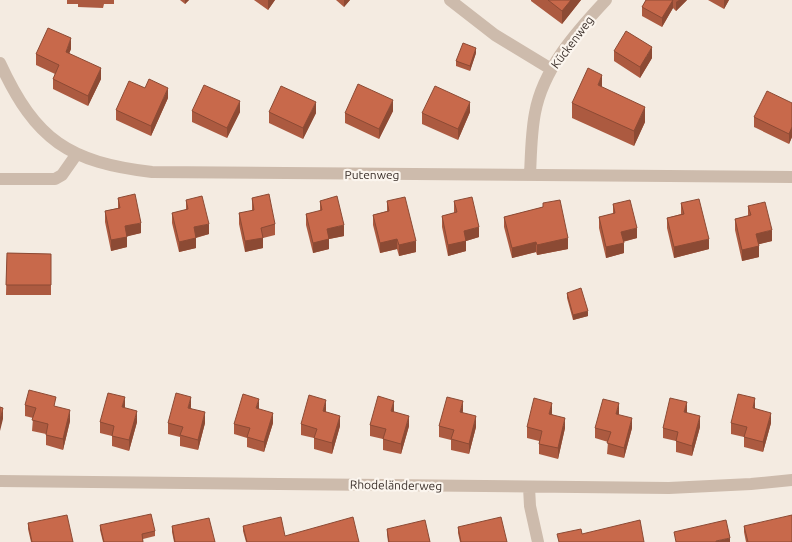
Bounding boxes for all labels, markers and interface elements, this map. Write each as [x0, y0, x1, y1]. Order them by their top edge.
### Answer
street label: Kückenweg [548, 13, 596, 71]
street label: Putenweg [344, 168, 400, 181]
street label: Rhodeländerweg [350, 478, 442, 492]

